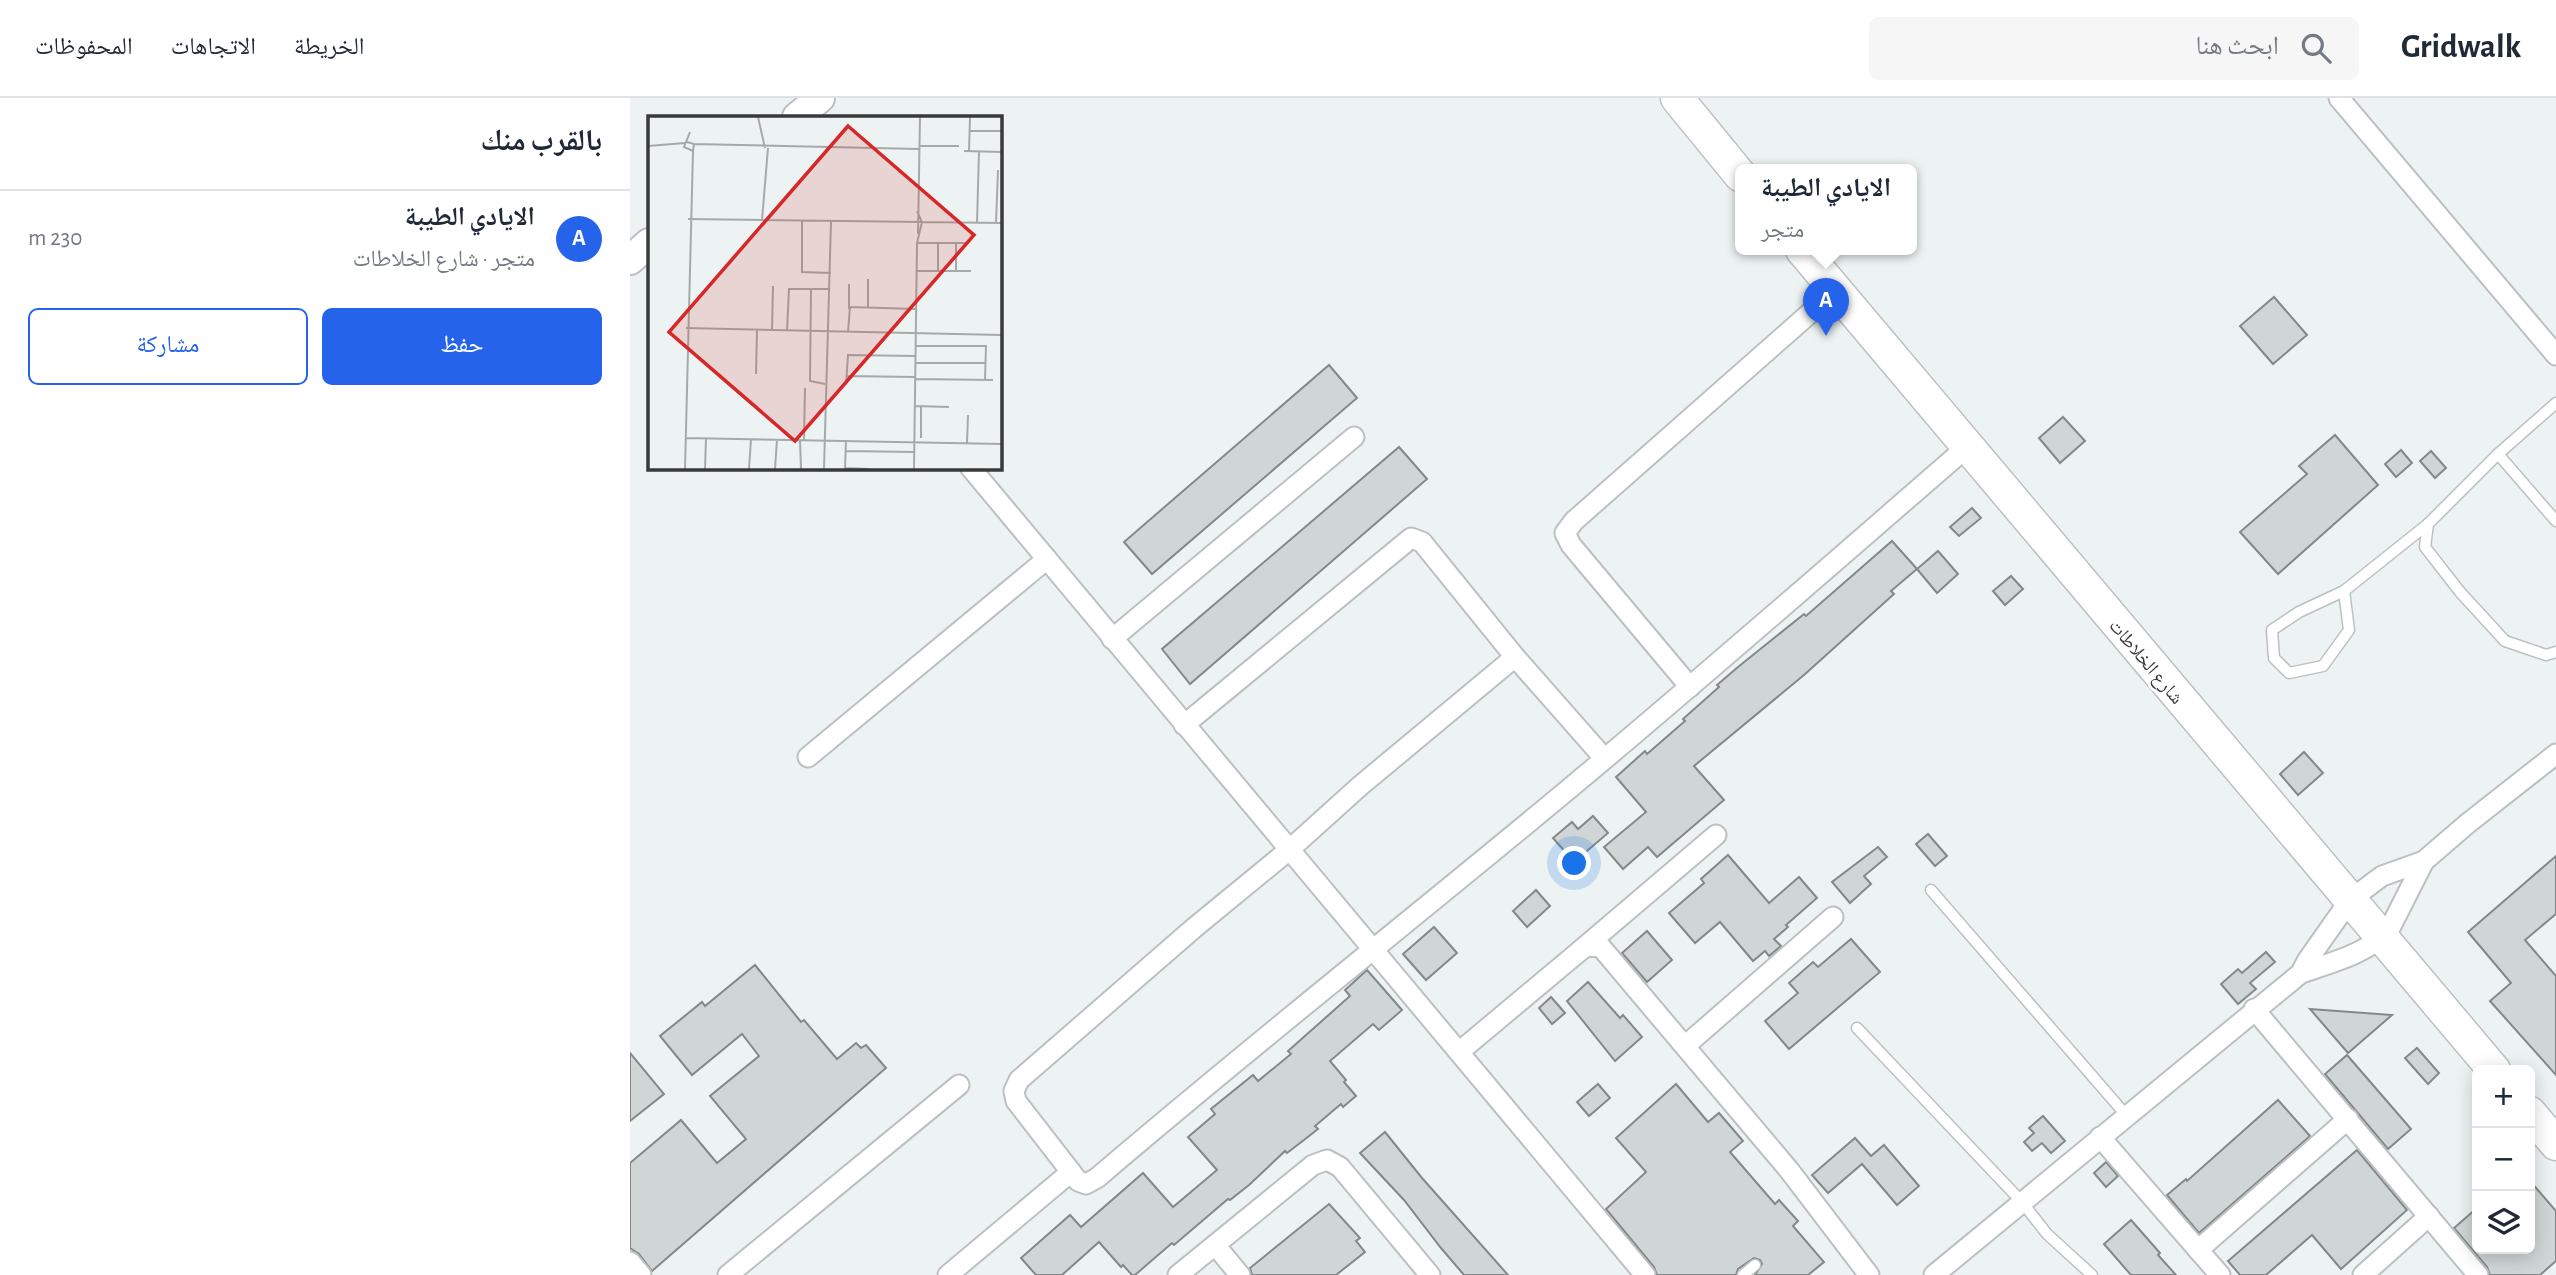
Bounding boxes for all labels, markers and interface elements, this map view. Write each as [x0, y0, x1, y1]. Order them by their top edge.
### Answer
search box [1869, 17, 2359, 80]
icon: search [2297, 29, 2335, 67]
text: Gridwalk [2401, 31, 2521, 64]
text: ابحث هنا [2195, 33, 2279, 59]
text: المحفوظات [35, 35, 133, 59]
text: الاتجاهات [171, 35, 256, 59]
text: الخريطة [294, 35, 365, 59]
inset map [648, 116, 1001, 469]
text: بالقرب منك [480, 126, 602, 156]
popup [1735, 164, 1917, 255]
text: الايادي الطيبة [1761, 175, 1891, 201]
text: الايادي الطيبة [405, 204, 535, 230]
text: متجر [1761, 219, 1804, 242]
text: 230 m [28, 227, 82, 250]
text: A [572, 227, 586, 250]
text: متجر · شارع الخلاطات [353, 248, 535, 271]
pin: A [1803, 278, 1849, 336]
button: مشاركة [28, 308, 308, 385]
button: حفظ [322, 308, 602, 385]
street label: شارع الخلاطات [2104, 616, 2187, 709]
your location [1557, 846, 1591, 880]
map controls [2472, 1065, 2535, 1254]
button: + [2472, 1065, 2535, 1128]
button: − [2472, 1128, 2535, 1191]
button: layers [2472, 1191, 2535, 1254]

